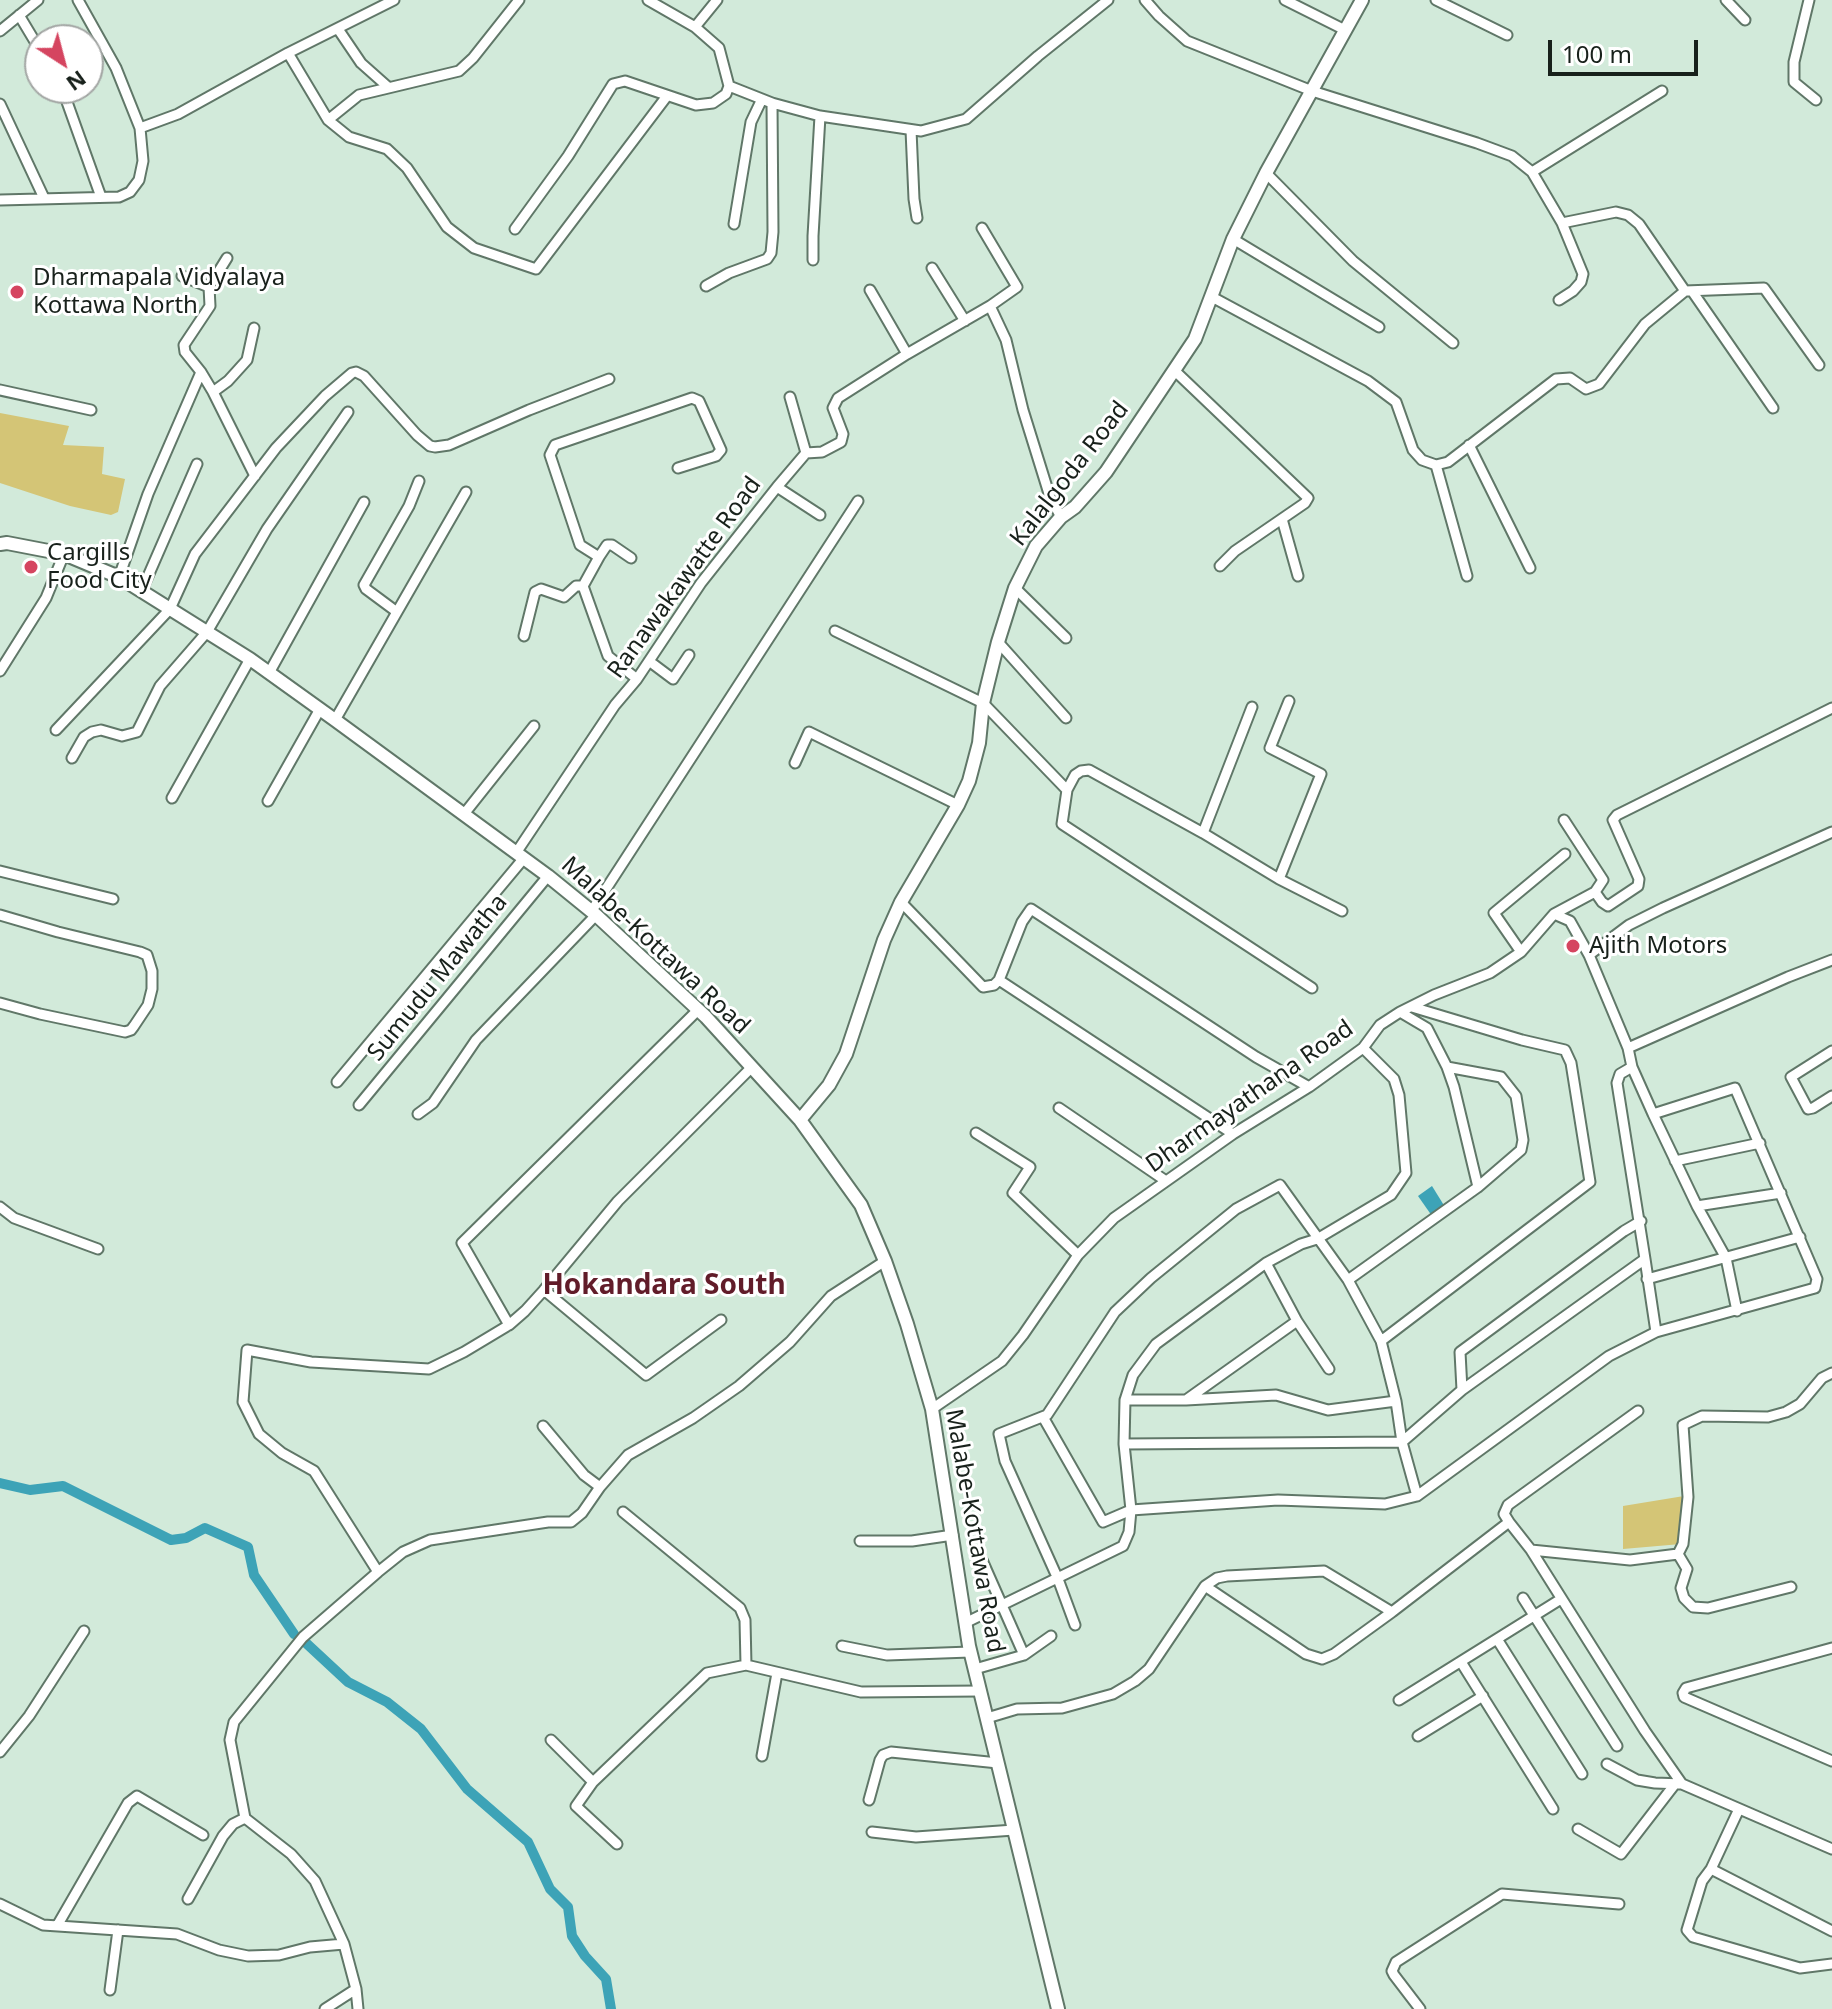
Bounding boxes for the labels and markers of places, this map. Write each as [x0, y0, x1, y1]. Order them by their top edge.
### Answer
place label: Dharmapala Vidyalaya Kottawa North [33, 264, 285, 320]
marker: Dharmapala Vidyalaya Kottawa North [8, 283, 26, 301]
place label: Cargills Food City [47, 539, 152, 595]
marker: Cargills Food City [22, 558, 40, 576]
place label: Ajith Motors [1589, 932, 1727, 960]
marker: Ajith Motors [1564, 937, 1582, 955]

